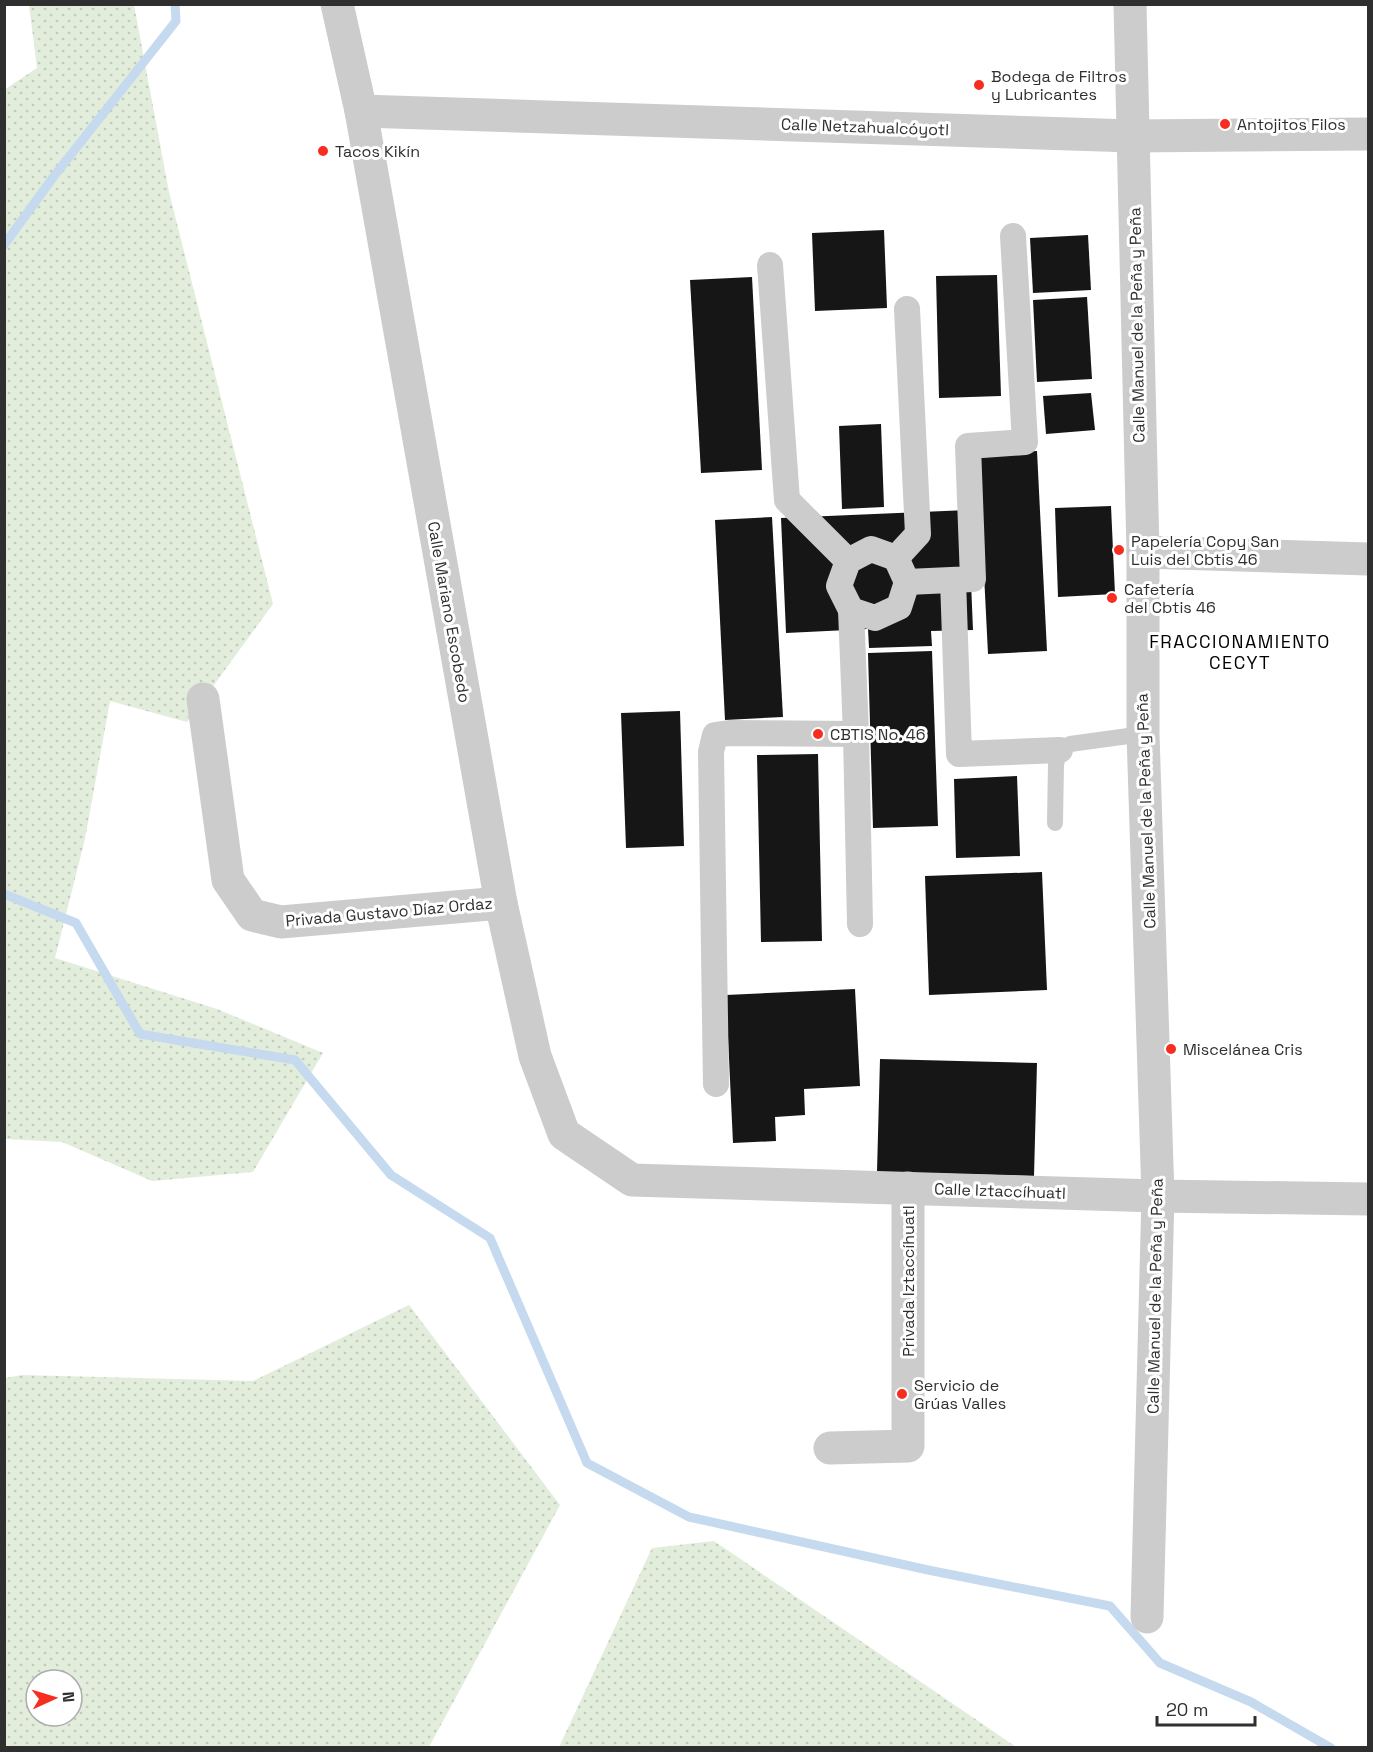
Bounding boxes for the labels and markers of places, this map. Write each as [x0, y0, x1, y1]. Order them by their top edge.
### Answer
place label: Bodega de Filtros y Lubricantes [991, 66, 1127, 105]
marker: Bodega de Filtros y Lubricantes [972, 78, 986, 92]
place label: Antojitos Filos [1237, 114, 1346, 135]
marker: Antojitos Filos [1218, 117, 1232, 131]
place label: Tacos Kikín [335, 141, 420, 162]
marker: Tacos Kikín [316, 144, 330, 158]
place label: Papelería Copy San Luis del Cbtis 46 [1131, 531, 1279, 570]
marker: Papelería Copy San Luis del Cbtis 46 [1112, 543, 1126, 557]
place label: Cafetería del Cbtis 46 [1124, 579, 1216, 618]
marker: Cafetería del Cbtis 46 [1105, 591, 1119, 605]
place label: CBTIS No. 46 [830, 724, 926, 745]
marker: CBTIS No. 46 [811, 727, 825, 741]
place label: Miscelánea Cris [1183, 1039, 1303, 1060]
marker: Miscelánea Cris [1164, 1042, 1178, 1056]
place label: Servicio de Grúas Valles [914, 1375, 1006, 1414]
marker: Servicio de Grúas Valles [895, 1387, 909, 1401]

